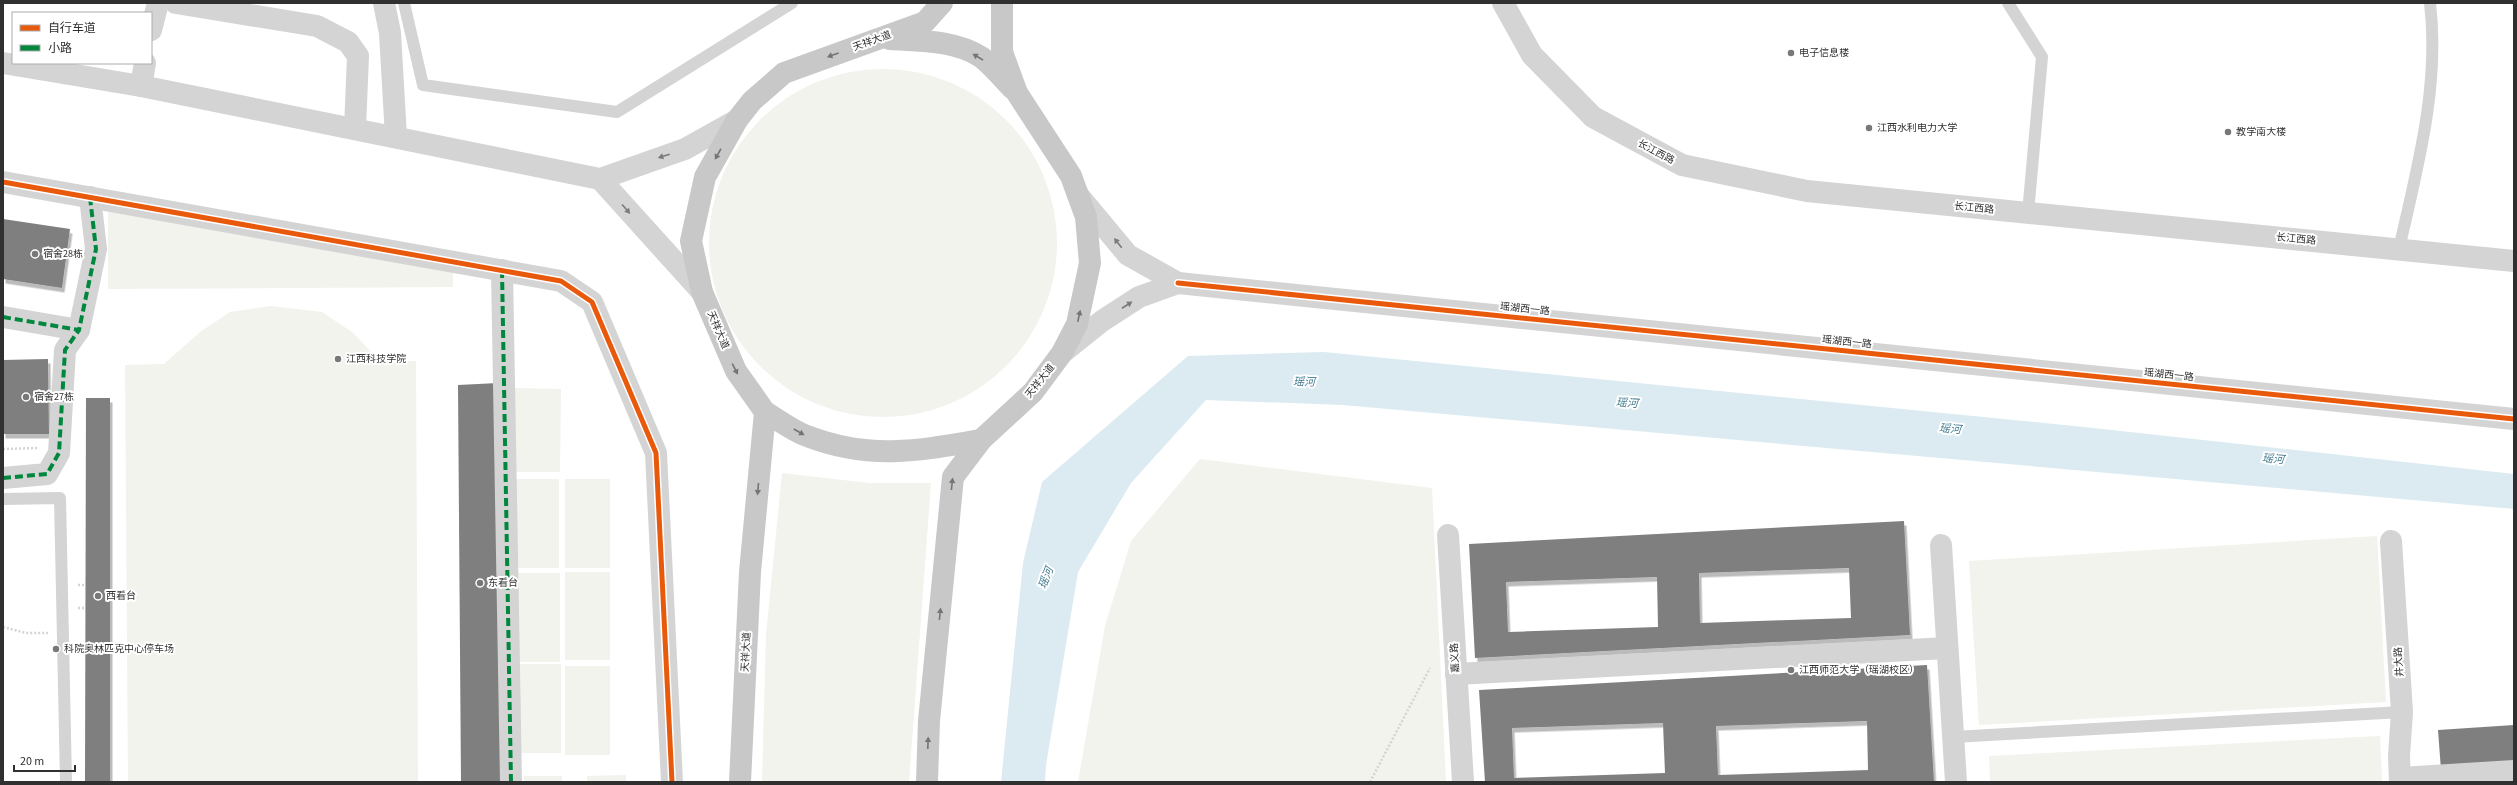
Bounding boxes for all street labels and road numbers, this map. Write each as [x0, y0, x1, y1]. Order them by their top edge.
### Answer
street label: 天祥大道 [851, 28, 893, 54]
street label: 长江西路 [1635, 136, 1677, 168]
street label: 长江西路 [1953, 199, 1995, 217]
street label: 长江西路 [2275, 230, 2317, 248]
street label: 瑶湖西一路 [1499, 299, 1551, 319]
street label: 天祥大道 [704, 309, 732, 351]
street label: 瑶湖西一路 [1821, 332, 1873, 352]
street label: 天祥大道 [1022, 361, 1058, 401]
street label: 瑶湖西一路 [2143, 365, 2195, 385]
street label: 天祥大道 [738, 632, 754, 672]
street label: 嘉义路 [1447, 643, 1463, 673]
street label: 井大路 [2391, 647, 2407, 677]

